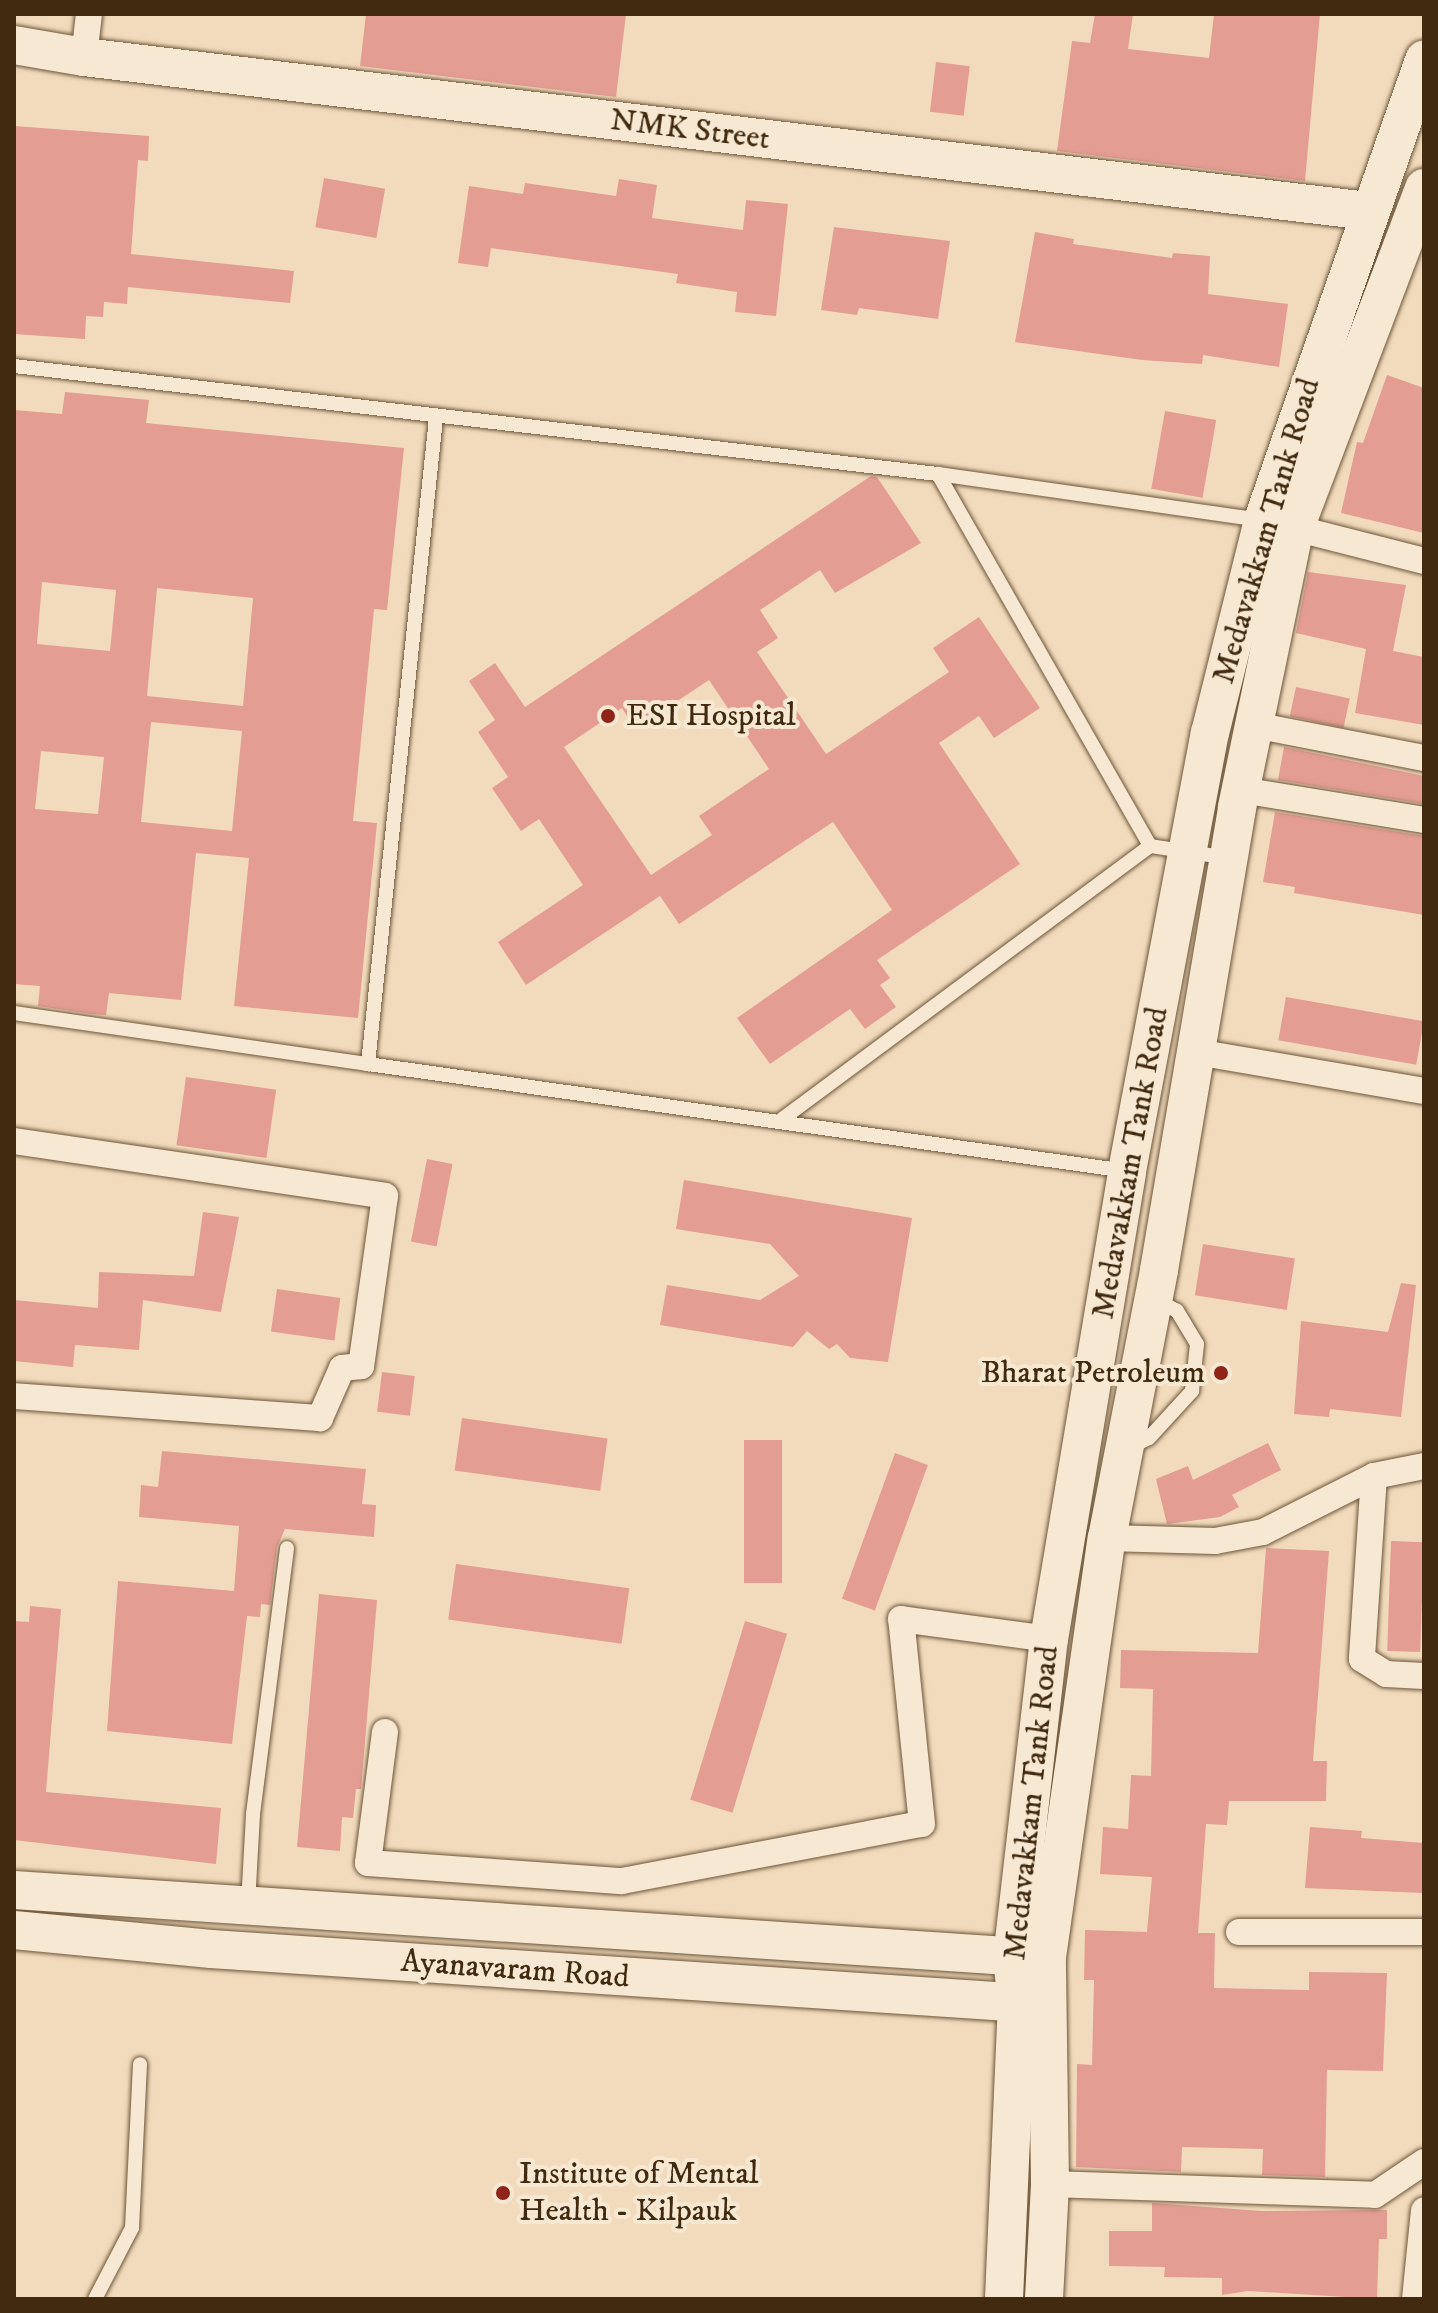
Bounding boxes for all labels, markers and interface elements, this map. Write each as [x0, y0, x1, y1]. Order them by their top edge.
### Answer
street label: NMK Street [608, 101, 772, 159]
street label: Medavakkam Tank Road [1205, 374, 1329, 688]
place label: ESI Hospital [626, 697, 796, 735]
marker: ESI Hospital [597, 705, 619, 727]
street label: Medavakkam Tank Road [1085, 1004, 1177, 1322]
place label: Bharat Petroleum [981, 1354, 1205, 1392]
marker: Bharat Petroleum [1212, 1364, 1230, 1382]
street label: Medavakkam Tank Road [996, 1644, 1068, 1962]
street label: Ayanavaram Road [399, 1943, 631, 1997]
place label: Institute of Mental Health - Kilpauk [519, 2156, 759, 2231]
marker: Institute of Mental Health - Kilpauk [494, 2184, 512, 2202]

